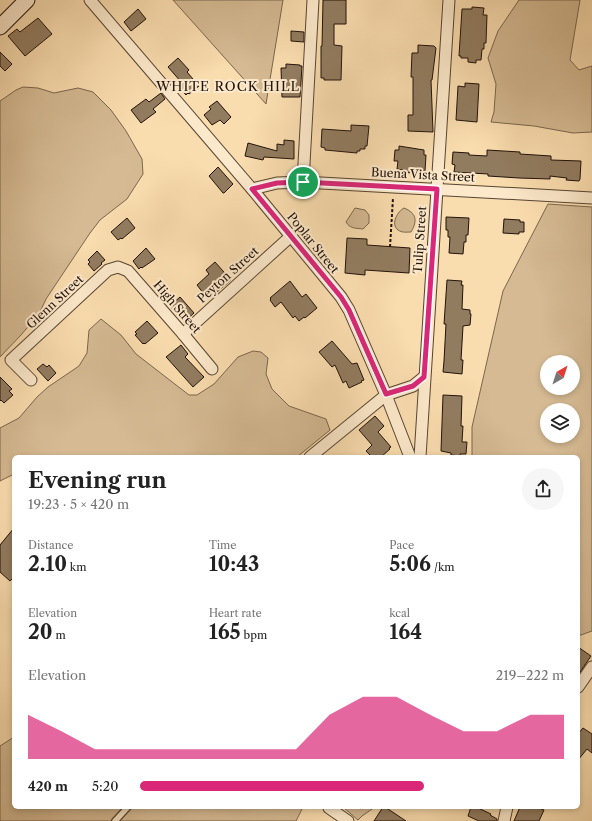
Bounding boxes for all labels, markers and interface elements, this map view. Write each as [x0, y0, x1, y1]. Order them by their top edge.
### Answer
district label: WHITE ROCK HILL [155, 78, 300, 94]
street label: Buena Vista Street [371, 164, 476, 185]
pin [286, 165, 320, 199]
icon: arrive [292, 171, 314, 193]
street label: Tulip Street [410, 205, 429, 274]
street label: Poplar Street [284, 209, 343, 277]
street label: Peyton Street [194, 243, 262, 306]
street label: Glenn Street [23, 271, 87, 332]
street label: High Street [150, 277, 205, 337]
north arrow [540, 355, 580, 395]
map controls [540, 355, 580, 443]
button: layers [540, 403, 580, 443]
text: Evening run [28, 467, 167, 494]
button: share [522, 468, 564, 510]
text: 19:23 · 5 × 420 m [28, 496, 129, 512]
text: Distance [28, 538, 74, 552]
text: Time [209, 538, 236, 552]
text: Pace [389, 538, 414, 552]
text: 2.10 [28, 552, 67, 576]
text: 10:43 [209, 552, 259, 576]
text: 5:06 [389, 552, 431, 576]
text: km [67, 560, 86, 574]
text: /km [431, 560, 455, 574]
text: Elevation [28, 606, 77, 620]
text: Heart rate [209, 606, 262, 620]
text: kcal [389, 606, 410, 620]
text: 20 [28, 620, 53, 644]
text: 165 [209, 620, 241, 644]
text: 164 [389, 620, 422, 644]
text: m [53, 628, 66, 642]
text: bpm [241, 628, 267, 642]
text: Elevation [28, 667, 86, 683]
text: 219–222 m [496, 667, 564, 683]
text: 420 m [28, 778, 68, 794]
text: 5:20 [92, 778, 118, 794]

